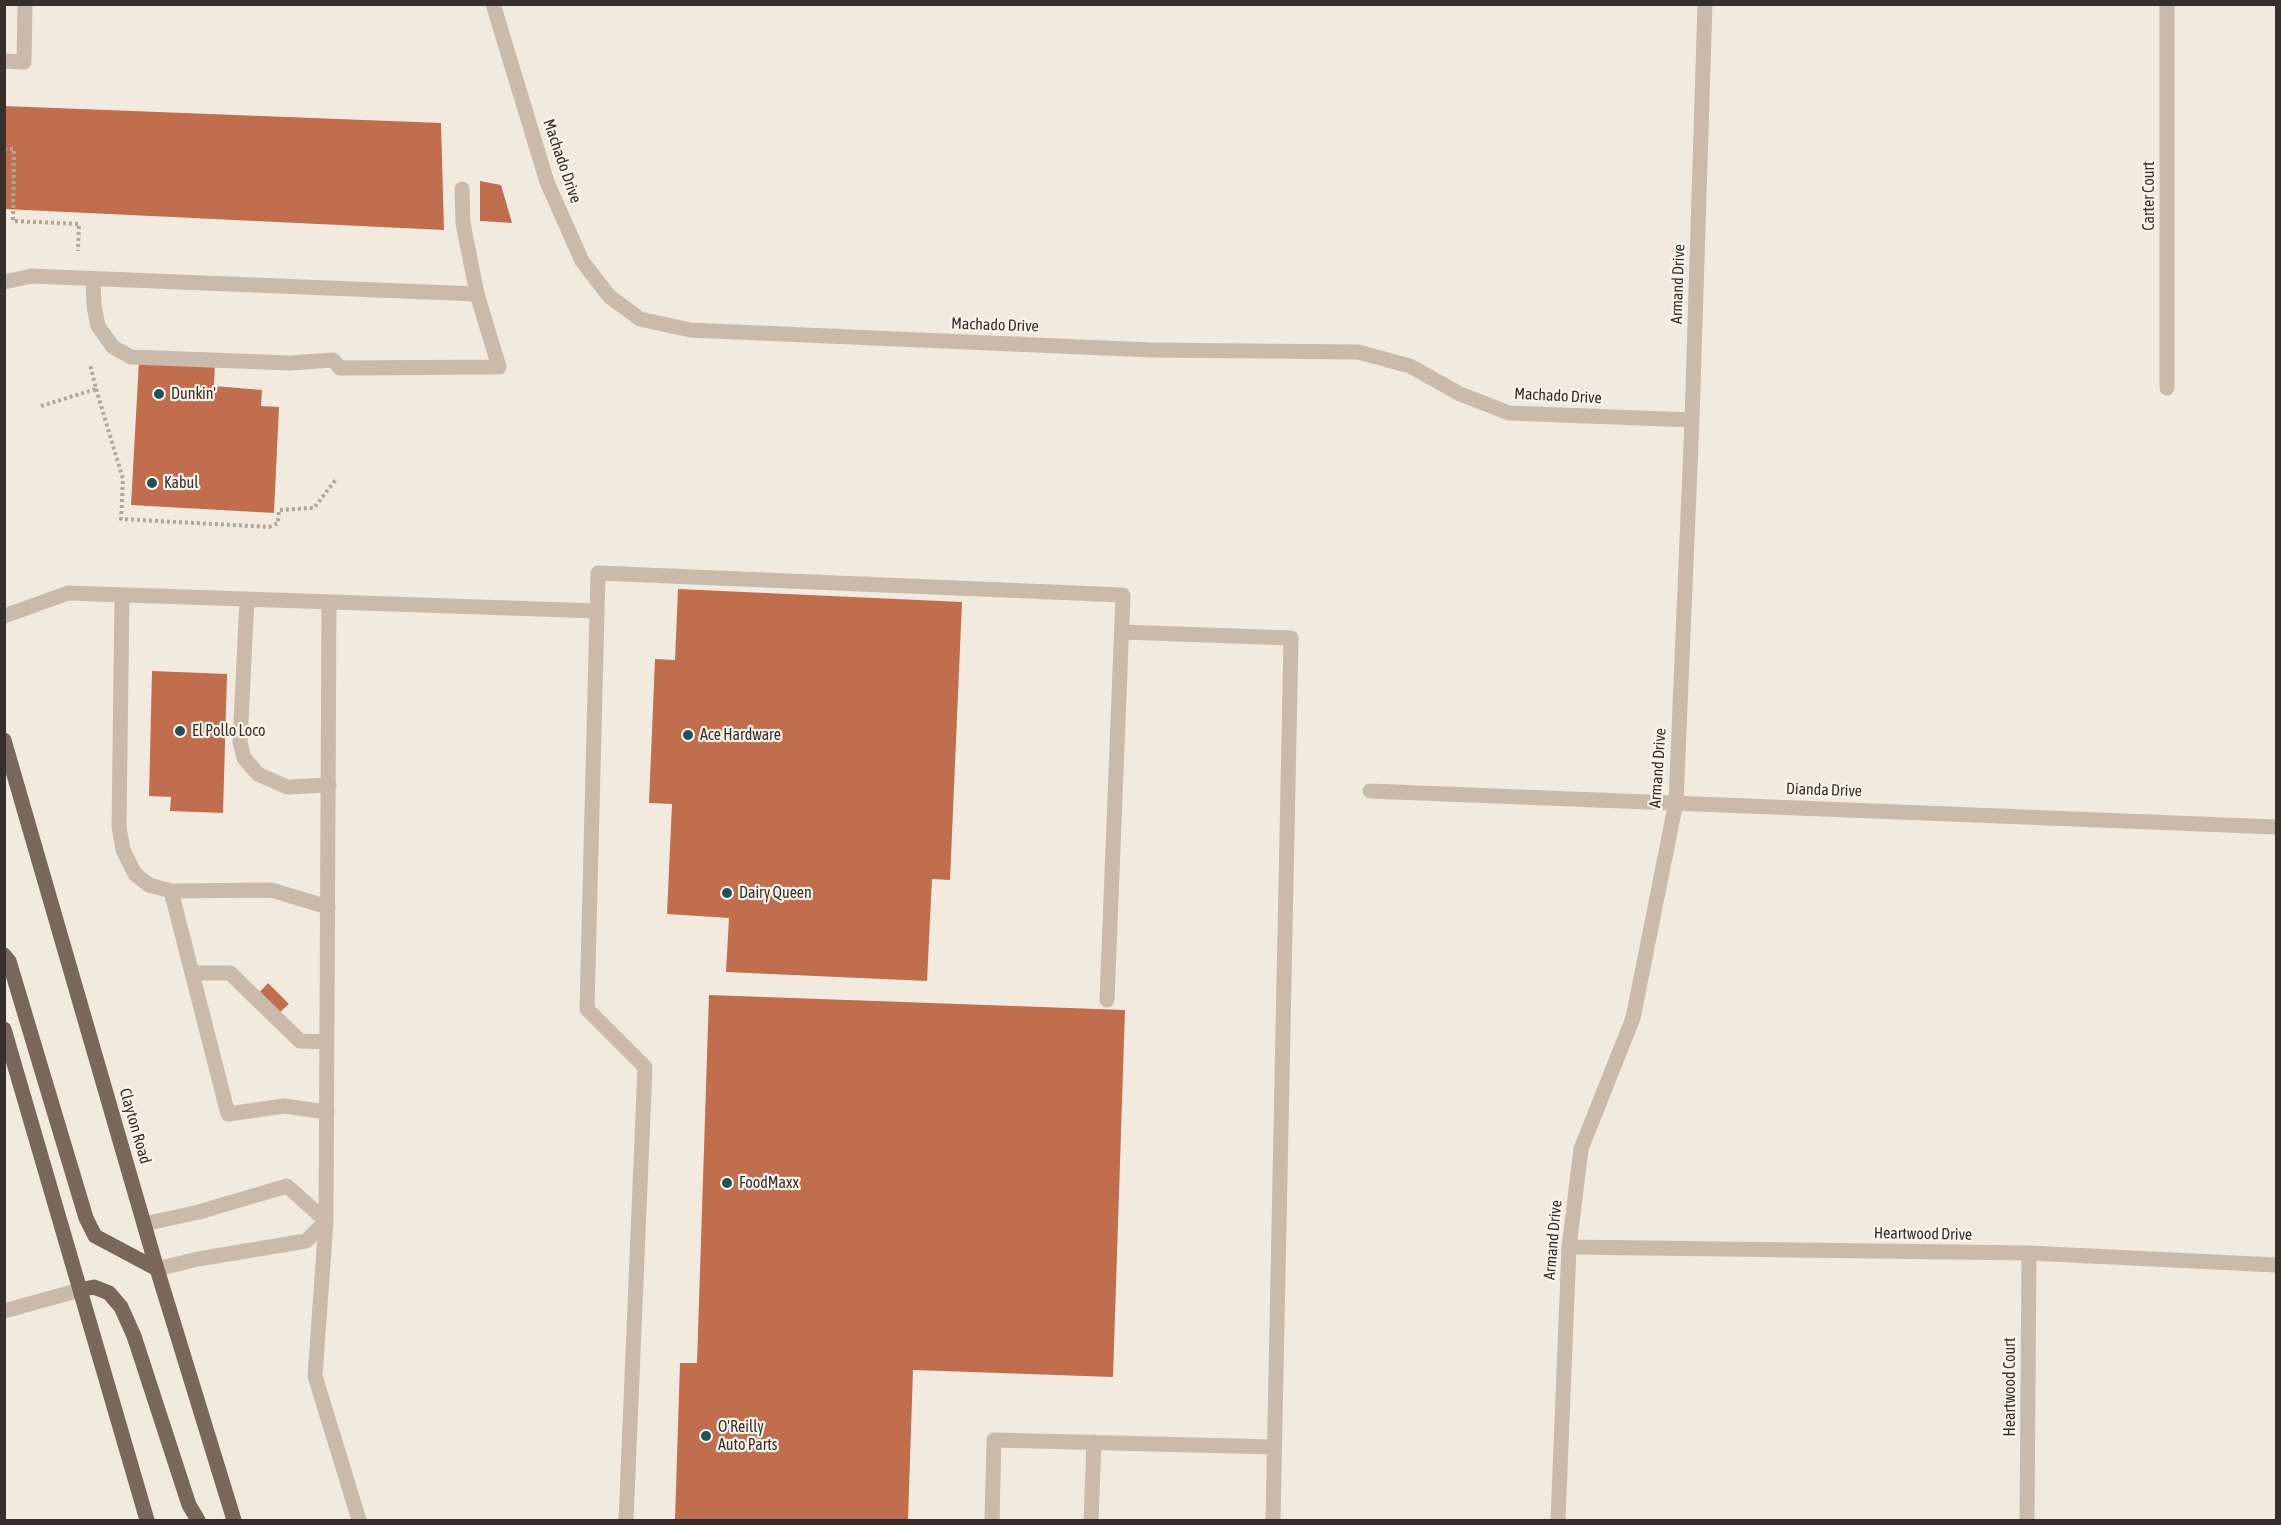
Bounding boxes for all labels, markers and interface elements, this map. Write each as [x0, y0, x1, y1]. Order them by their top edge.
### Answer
street label: Machado Drive [539, 116, 585, 206]
street label: Carter Court [2139, 161, 2159, 231]
street label: Armand Drive [1667, 244, 1689, 324]
street label: Machado Drive [951, 314, 1039, 336]
place label: Dunkin' [171, 384, 216, 404]
street label: Machado Drive [1514, 384, 1602, 408]
marker: Dunkin' [152, 387, 166, 401]
place label: Kabul [164, 473, 199, 493]
marker: Kabul [145, 476, 159, 490]
place label: El Pollo Loco [192, 721, 266, 741]
marker: El Pollo Loco [173, 724, 187, 738]
place label: Ace Hardware [700, 725, 781, 745]
street label: Armand Drive [1646, 727, 1670, 809]
marker: Ace Hardware [681, 728, 695, 742]
street label: Dianda Drive [1786, 779, 1862, 801]
place label: Dairy Queen [739, 883, 812, 903]
marker: Dairy Queen [720, 886, 734, 900]
street label: Clayton Road [115, 1086, 155, 1166]
place label: FoodMaxx [739, 1173, 799, 1193]
marker: FoodMaxx [720, 1176, 734, 1190]
street label: Armand Drive [1540, 1199, 1566, 1281]
street label: Heartwood Drive [1874, 1224, 1972, 1244]
street label: Heartwood Court [2000, 1338, 2020, 1436]
place label: O'Reilly Auto Parts [718, 1417, 778, 1455]
marker: O'Reilly Auto Parts [699, 1429, 713, 1443]

